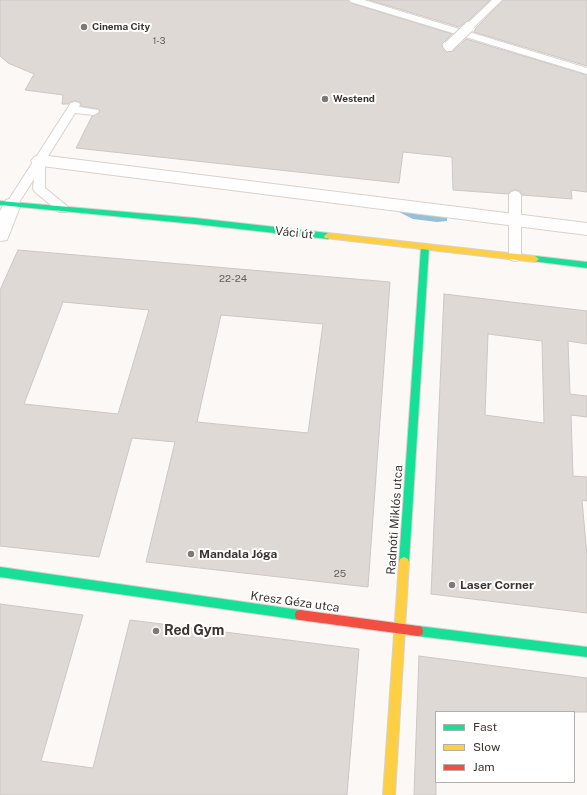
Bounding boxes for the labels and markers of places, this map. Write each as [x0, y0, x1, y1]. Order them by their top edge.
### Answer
place label: Cinema City [92, 21, 150, 33]
marker: Cinema City [79, 22, 89, 32]
place label: Westend [333, 93, 375, 105]
marker: Westend [320, 94, 330, 104]
place label: Mandala Jóga [199, 547, 277, 561]
marker: Mandala Jóga [186, 549, 196, 559]
place label: Laser Corner [460, 578, 534, 592]
marker: Laser Corner [447, 580, 457, 590]
place label: Red Gym [164, 623, 224, 639]
marker: Red Gym [151, 626, 161, 636]

